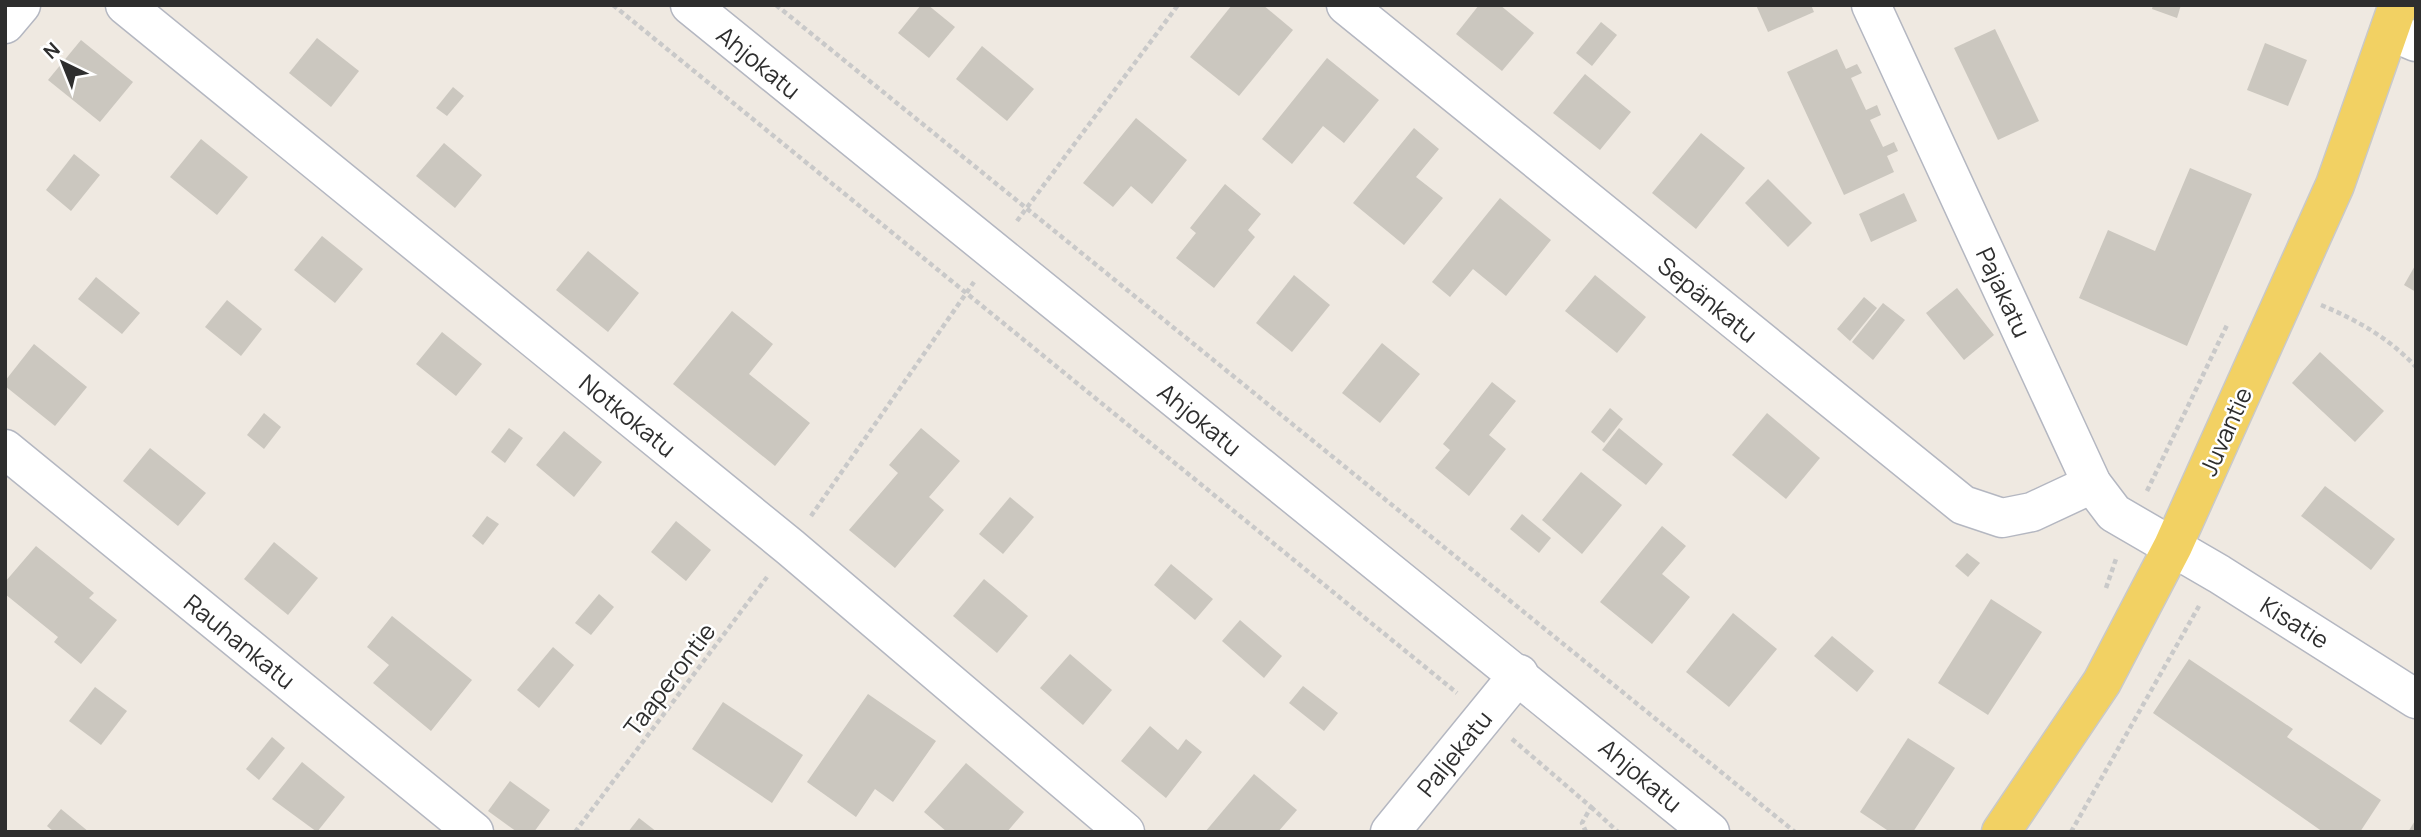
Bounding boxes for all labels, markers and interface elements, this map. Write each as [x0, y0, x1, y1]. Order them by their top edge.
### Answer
street label: Ahjokatu [710, 18, 808, 106]
north arrow [28, 28, 98, 98]
text: N [38, 36, 65, 65]
street label: Pajakatu [1969, 242, 2039, 342]
street label: Sepänkatu [1651, 249, 1765, 349]
street label: Notkokatu [573, 366, 683, 464]
street label: Ahjokatu [1151, 375, 1249, 463]
street label: Juvantie [2191, 381, 2259, 481]
street label: Rauhankatu [178, 586, 302, 696]
street label: Kisatie [2254, 588, 2336, 656]
street label: Taaperontie [616, 616, 722, 742]
street label: Paljekatu [1409, 703, 1499, 803]
street label: Ahjokatu [1593, 731, 1689, 819]

